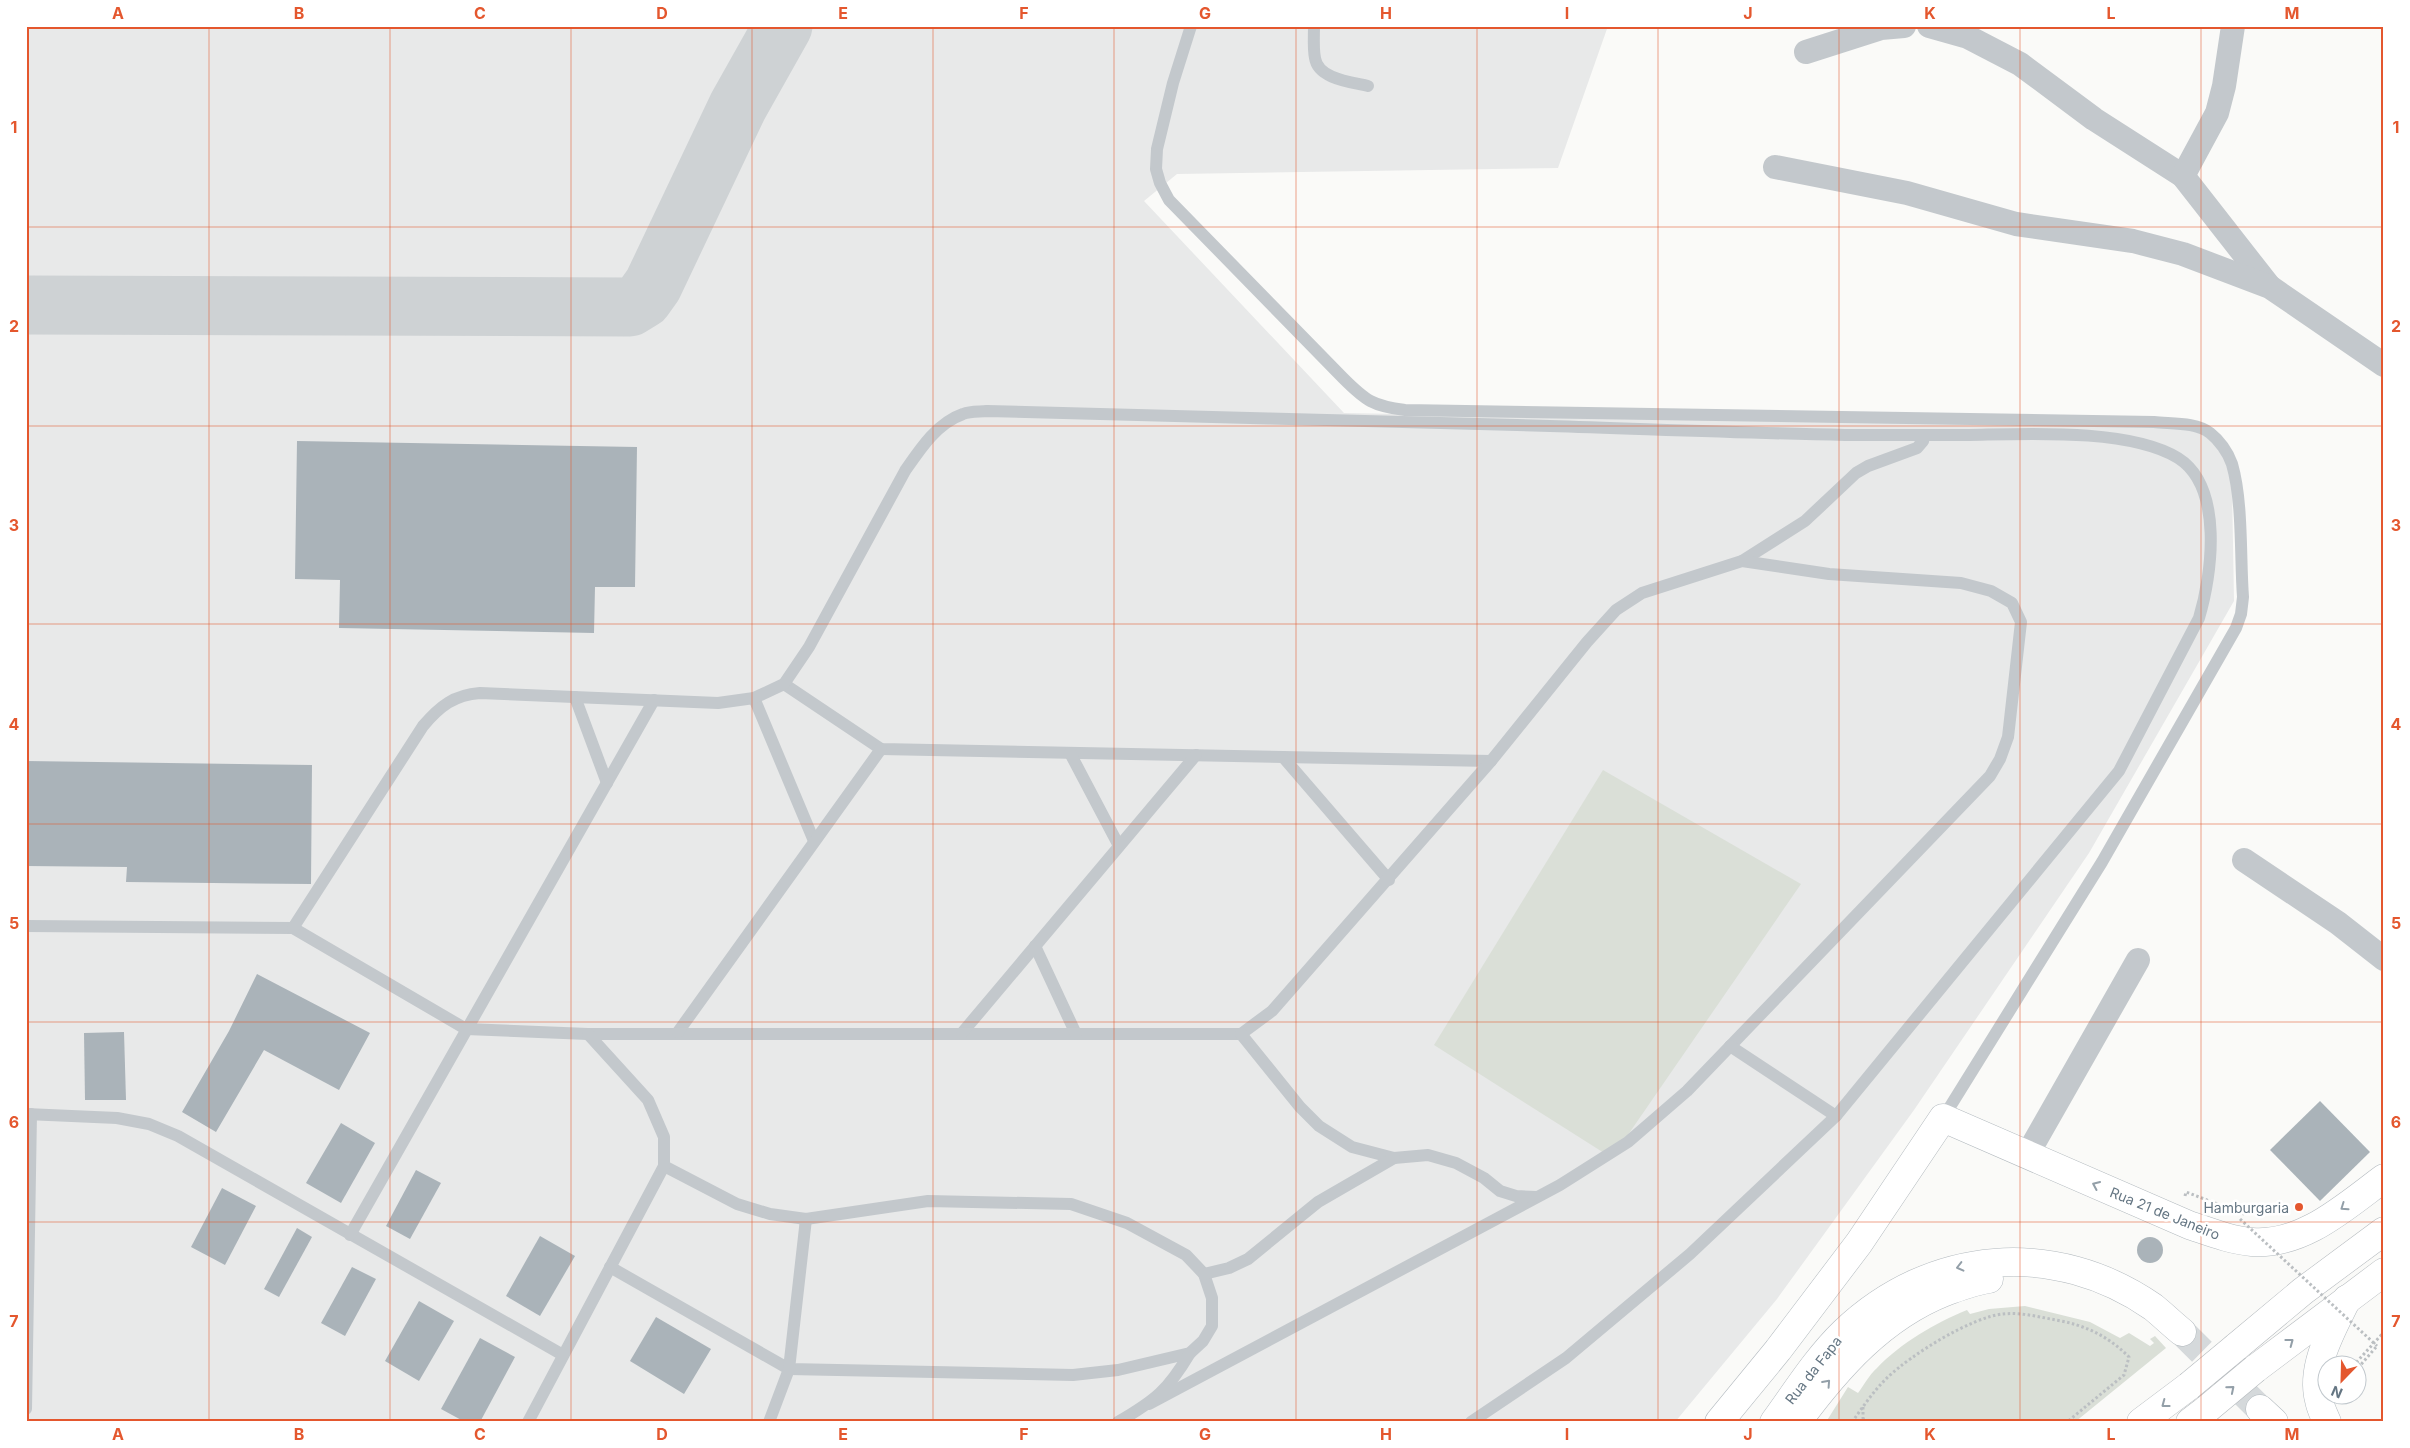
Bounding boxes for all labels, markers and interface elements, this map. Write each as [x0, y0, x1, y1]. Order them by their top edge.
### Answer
text: A [112, 3, 124, 23]
text: B [294, 3, 304, 23]
text: C [474, 3, 486, 23]
text: D [656, 3, 668, 23]
text: E [838, 3, 848, 23]
text: F [1019, 3, 1029, 23]
text: G [1199, 3, 1211, 23]
text: H [1380, 3, 1392, 23]
text: I [1565, 3, 1569, 23]
text: J [1743, 3, 1753, 23]
text: K [1924, 3, 1936, 23]
text: L [2106, 3, 2116, 23]
text: M [2285, 3, 2299, 23]
text: 1 [11, 117, 17, 137]
text: 1 [2393, 117, 2399, 137]
text: 2 [9, 316, 19, 336]
text: 2 [2391, 316, 2401, 336]
text: 3 [9, 515, 19, 535]
text: 3 [2391, 515, 2401, 535]
text: 4 [9, 714, 20, 734]
text: 4 [2391, 714, 2402, 734]
text: 5 [9, 913, 19, 933]
text: 5 [2391, 913, 2401, 933]
text: 6 [9, 1112, 19, 1132]
text: 6 [2391, 1112, 2401, 1132]
one-way arrow [2092, 1181, 2101, 1192]
street label: Rua 21 de Janeiro [2108, 1183, 2222, 1243]
place label: Hamburgaria [2203, 1199, 2289, 1216]
marker: Hamburgaria [2293, 1201, 2305, 1213]
one-way arrow [2341, 1201, 2350, 1210]
one-way arrow [1956, 1261, 1965, 1272]
text: 7 [9, 1311, 19, 1331]
text: 7 [2391, 1311, 2401, 1331]
street label: Rua da Fapa [1781, 1333, 1845, 1407]
one-way arrow [2284, 1340, 2293, 1348]
north arrow [2318, 1356, 2368, 1406]
one-way arrow [1821, 1380, 1830, 1389]
text: N [2328, 1383, 2345, 1402]
one-way arrow [2225, 1386, 2234, 1395]
one-way arrow [2161, 1398, 2171, 1407]
text: A [112, 1424, 124, 1444]
text: B [294, 1424, 304, 1444]
text: C [474, 1424, 486, 1444]
text: D [656, 1424, 668, 1444]
text: E [838, 1424, 848, 1444]
text: F [1019, 1424, 1029, 1444]
text: G [1199, 1424, 1211, 1444]
text: H [1380, 1424, 1392, 1444]
text: I [1565, 1424, 1569, 1444]
text: J [1743, 1424, 1753, 1444]
text: K [1924, 1424, 1936, 1444]
text: L [2106, 1424, 2116, 1444]
text: M [2285, 1424, 2299, 1444]

